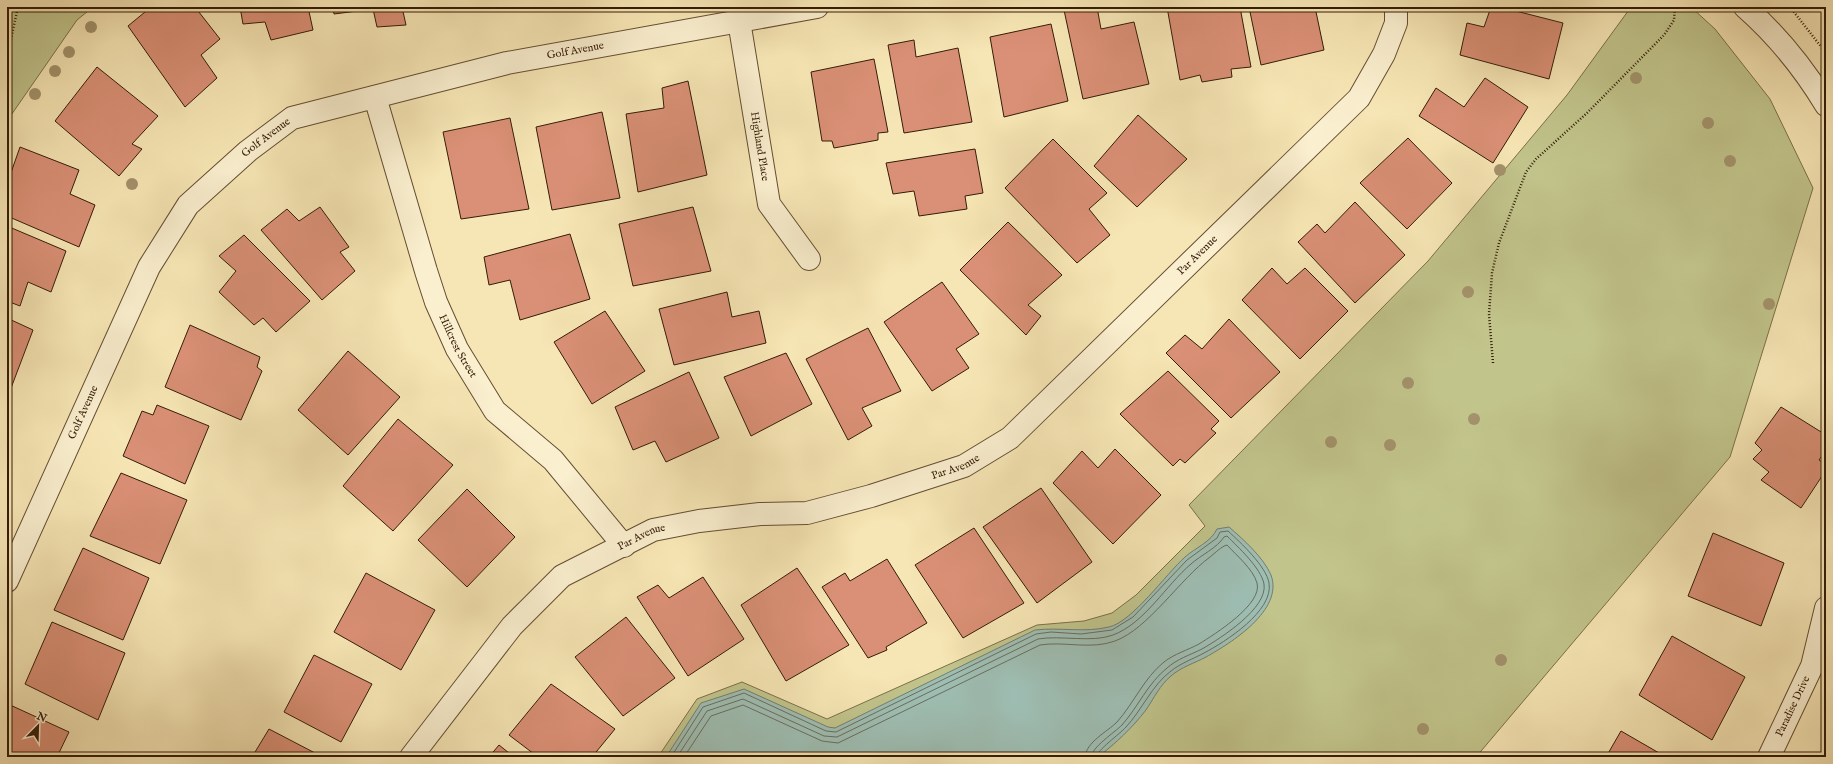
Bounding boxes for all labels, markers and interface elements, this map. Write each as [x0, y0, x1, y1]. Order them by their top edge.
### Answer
street label: Golf Avenue [546, 39, 605, 63]
street label: Highland Place [747, 111, 772, 182]
street label: Golf Avenue [239, 115, 293, 161]
street label: Par Avenue [1174, 232, 1221, 278]
street label: Hillcrest Street [435, 312, 480, 381]
street label: Golf Avenue [65, 383, 102, 442]
street label: Par Avenue [930, 451, 982, 483]
street label: Par Avenue [615, 521, 667, 554]
street label: Paradise Drive [1773, 674, 1813, 739]
north arrow [18, 706, 58, 746]
text: N [33, 709, 49, 726]

